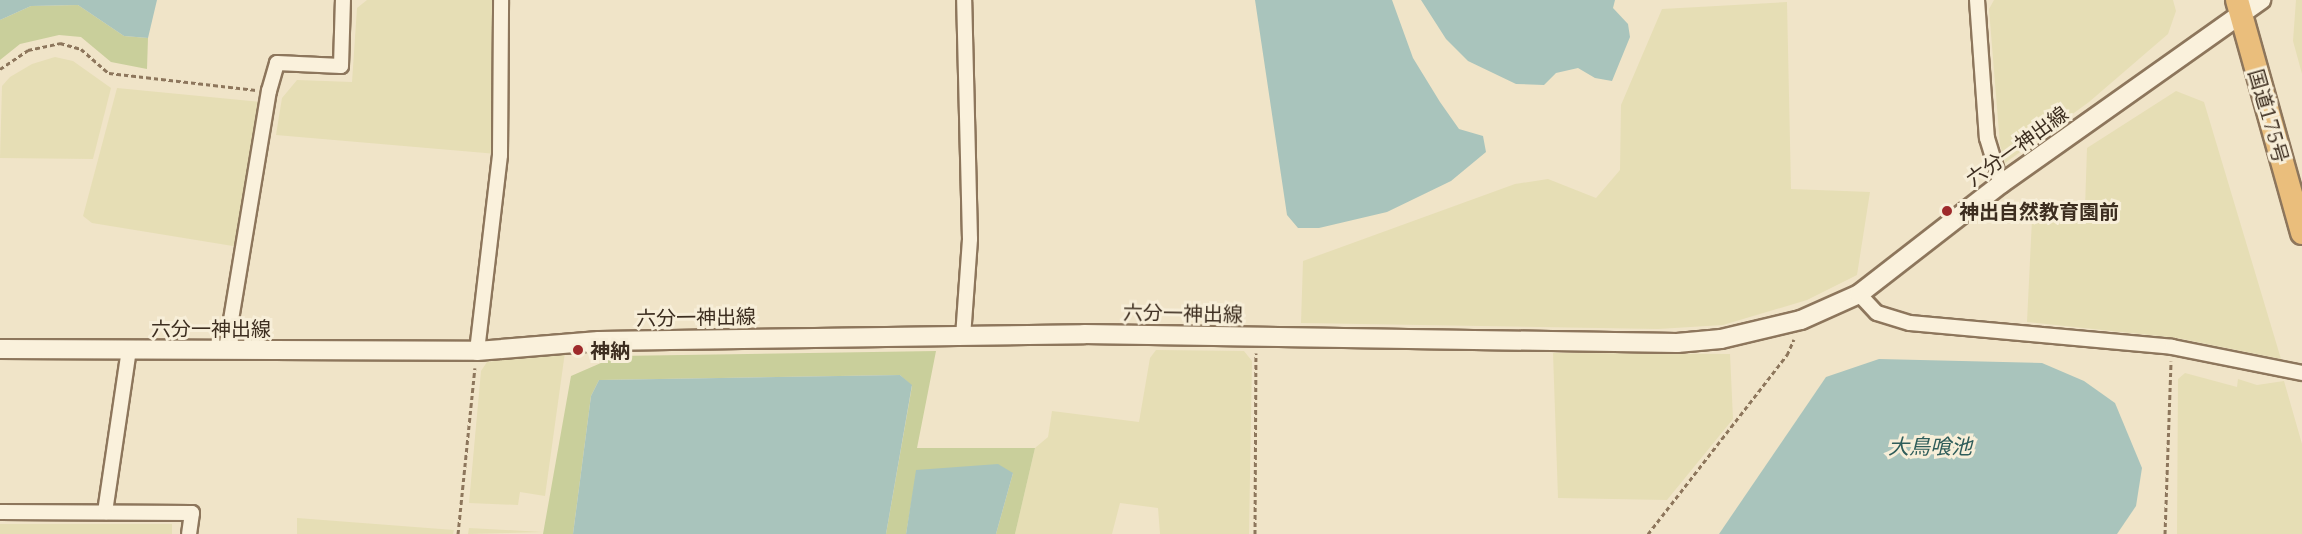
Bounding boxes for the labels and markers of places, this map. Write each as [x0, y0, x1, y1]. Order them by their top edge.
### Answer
place label: 神出自然教育園前 [1959, 199, 2119, 223]
marker: 神出自然教育園前 [1940, 204, 1954, 218]
place label: 神納 [590, 338, 630, 362]
marker: 神納 [571, 343, 585, 357]

